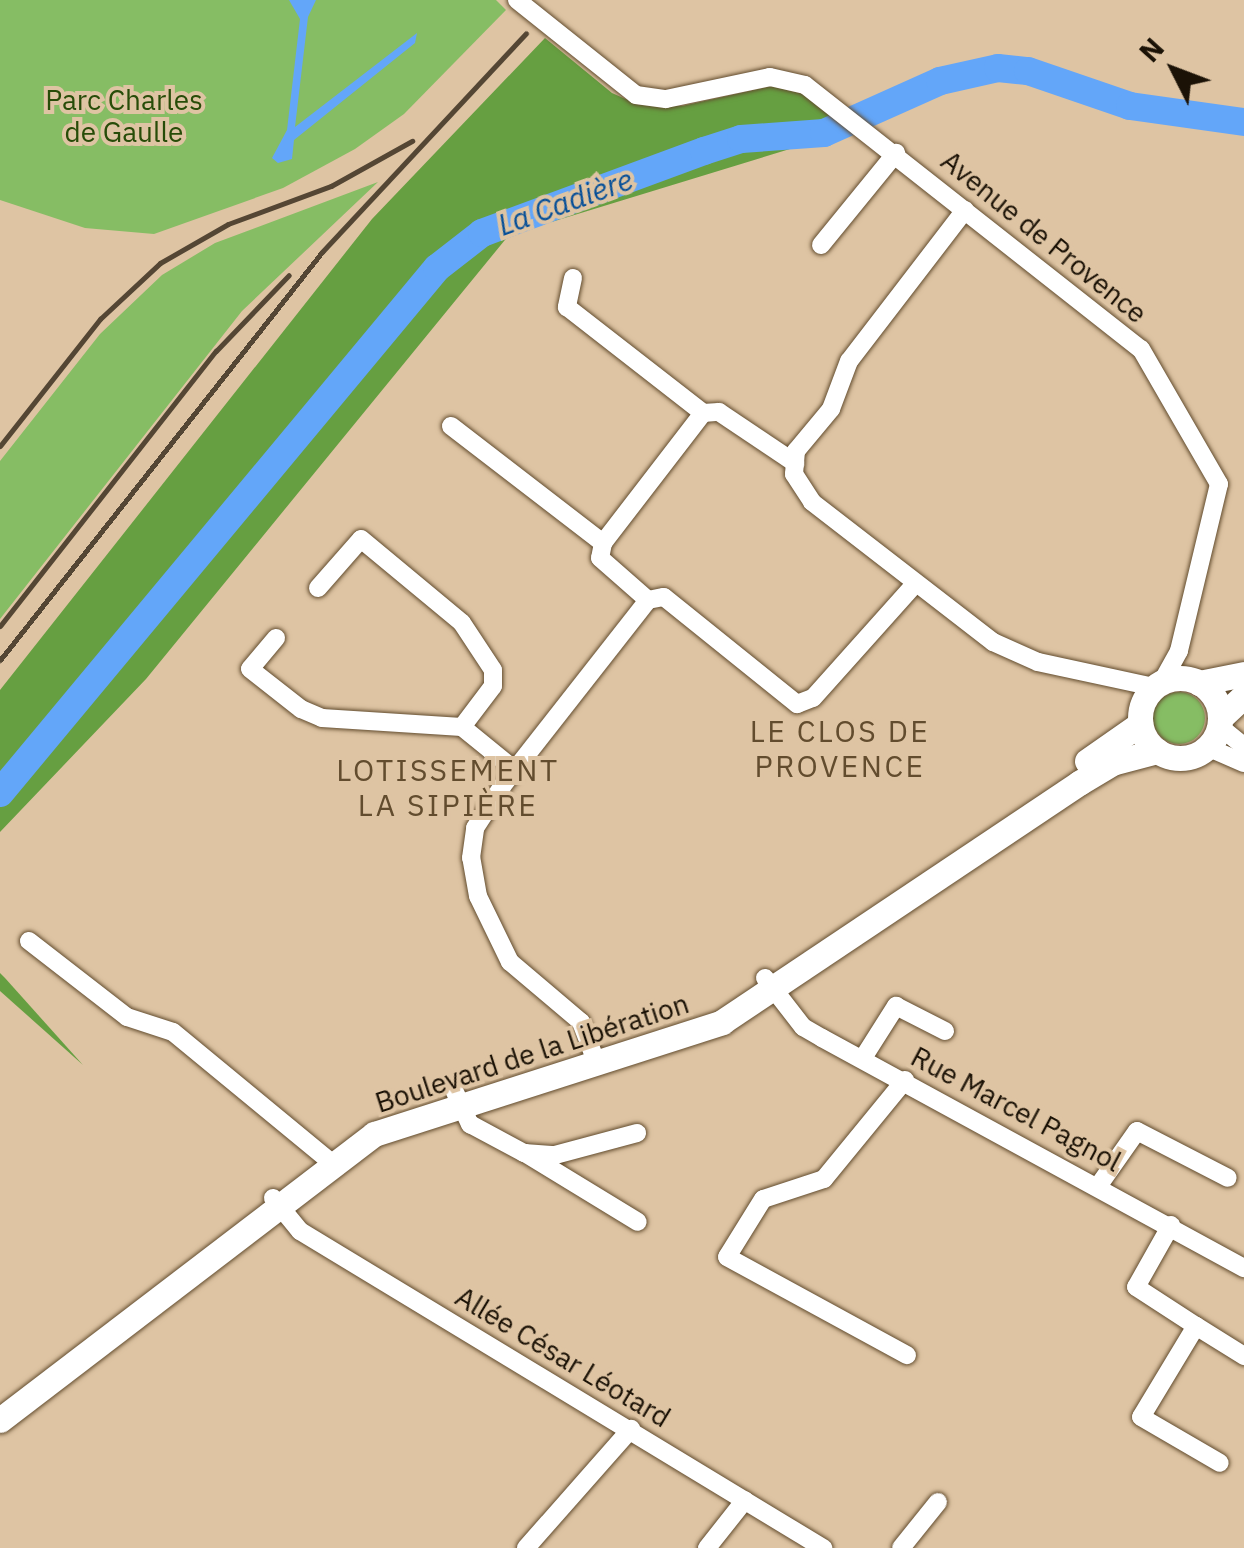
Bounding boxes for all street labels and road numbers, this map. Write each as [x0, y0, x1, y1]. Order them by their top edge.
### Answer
street label: Avenue de Provence [934, 144, 1154, 330]
street label: Boulevard de la Libération [371, 986, 693, 1120]
street label: Rue Marcel Pagnol [905, 1040, 1127, 1178]
street label: Allée César Léotard [450, 1280, 676, 1434]

